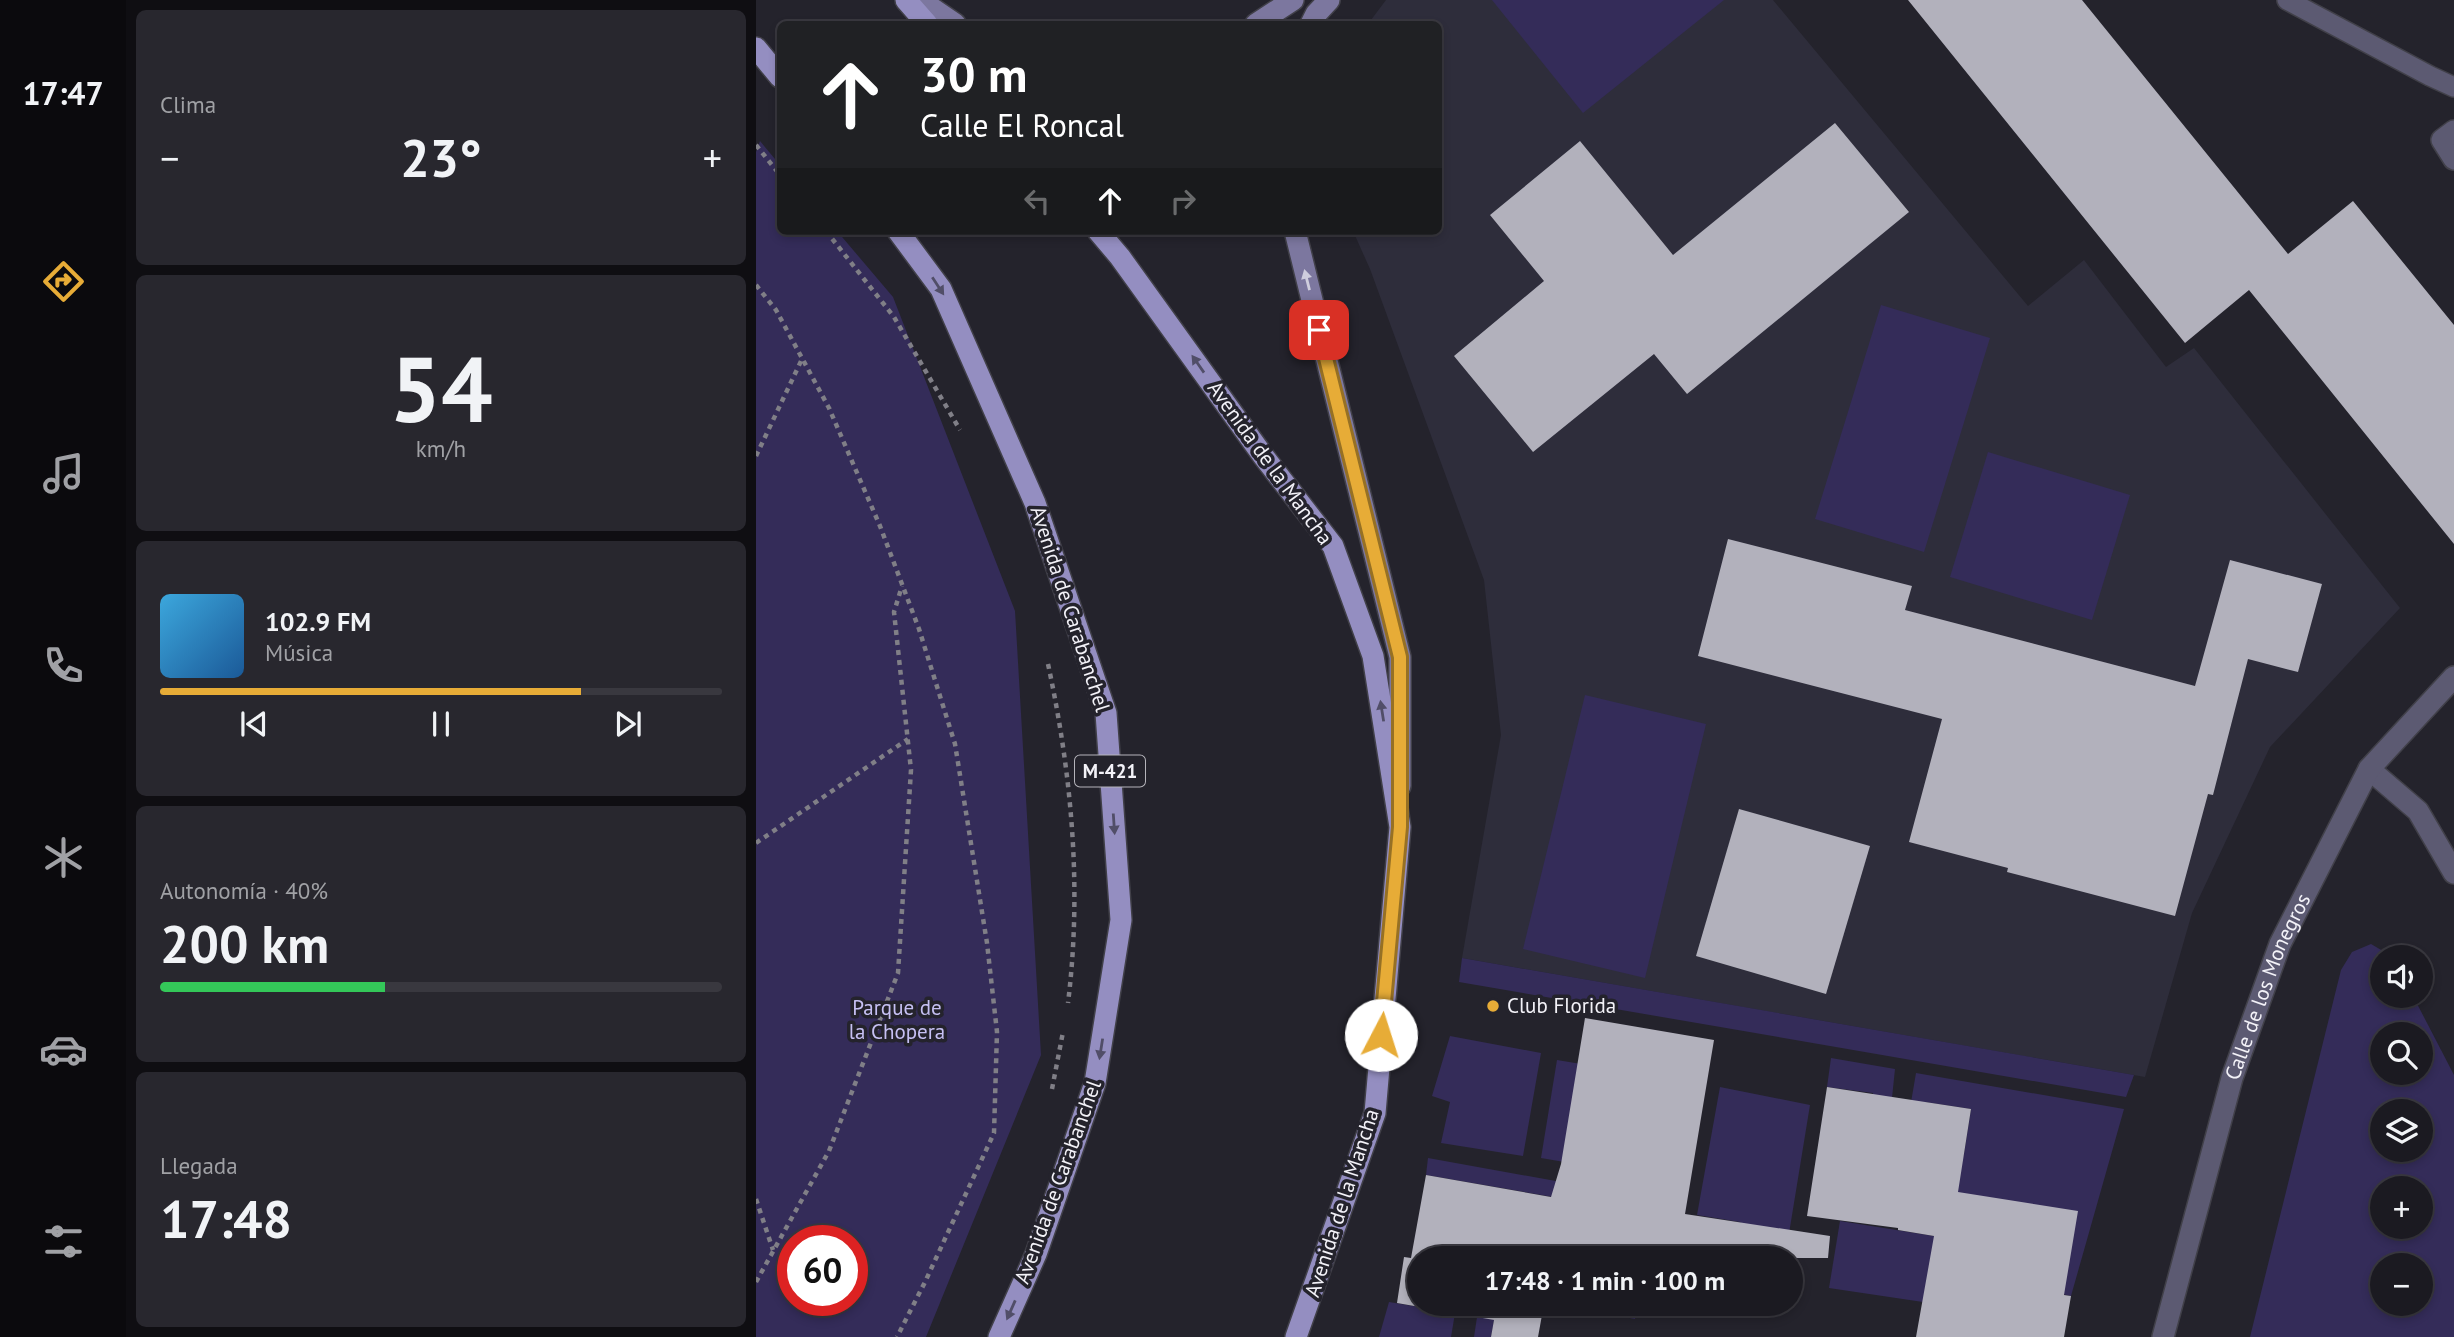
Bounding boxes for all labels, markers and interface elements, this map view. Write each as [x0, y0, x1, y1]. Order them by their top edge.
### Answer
text: 30 m [920, 42, 1027, 106]
icon: ahead [805, 49, 896, 140]
text: 17:47 [22, 72, 104, 114]
text: Clima [160, 90, 216, 119]
text: Calle El Roncal [920, 104, 1124, 146]
text: 23° [400, 124, 482, 191]
text: − [160, 133, 179, 182]
text: + [703, 133, 722, 182]
icon: left [1018, 182, 1056, 220]
icon: ahead [1091, 182, 1129, 220]
icon: right [1164, 182, 1202, 220]
icon: directions [39, 257, 88, 306]
one-way arrow [1301, 269, 1312, 291]
one-way arrow [931, 277, 945, 295]
pin [1289, 300, 1349, 360]
icon: arrive [1300, 311, 1338, 349]
text: 54 [389, 329, 493, 447]
one-way arrow [1192, 355, 1206, 373]
street label: Avenida de la Mancha [1202, 375, 1339, 550]
text: km/h [416, 434, 466, 463]
icon: music [39, 449, 88, 498]
street label: Avenida de Carabanchel [1024, 503, 1116, 715]
text: 102.9 FM [265, 605, 371, 638]
text: Música [265, 638, 333, 667]
icon: phone [39, 641, 88, 690]
one-way arrow [1376, 700, 1387, 722]
icon: previous [235, 705, 273, 743]
icon: pause [422, 705, 460, 743]
icon: next [609, 705, 647, 743]
road number: M-421 [1075, 756, 1145, 786]
one-way arrow [1109, 813, 1120, 835]
icon: climate [39, 833, 88, 882]
text: Autonomía · 40% [160, 876, 328, 905]
street label: Calle de los Monegros [2218, 889, 2316, 1084]
text: 200 km [160, 910, 329, 977]
map controls [2370, 945, 2433, 1316]
button: sound [2370, 945, 2433, 1008]
place label: Club Florida [1507, 992, 1616, 1019]
park label: Parque de la Chopera [849, 994, 945, 1045]
position arrow [1344, 998, 1418, 1072]
marker: Club Florida [1485, 998, 1501, 1014]
button: search [2370, 1022, 2433, 1085]
icon: car [39, 1025, 88, 1074]
one-way arrow [1095, 1038, 1106, 1060]
street label: Avenida de Carabanchel [1008, 1076, 1107, 1287]
button: layers [2370, 1099, 2433, 1162]
street label: Avenida de la Mancha [1298, 1105, 1385, 1300]
text: Llegada [160, 1151, 238, 1180]
button: + [2370, 1176, 2433, 1239]
text: 17:48 [160, 1185, 292, 1252]
icon: filters [39, 1217, 88, 1266]
speed limit sign: 60 [777, 1225, 868, 1316]
button: − [2370, 1253, 2433, 1316]
text: 17:48 · 1 min · 100 m [1485, 1264, 1725, 1297]
one-way arrow [1005, 1300, 1017, 1320]

